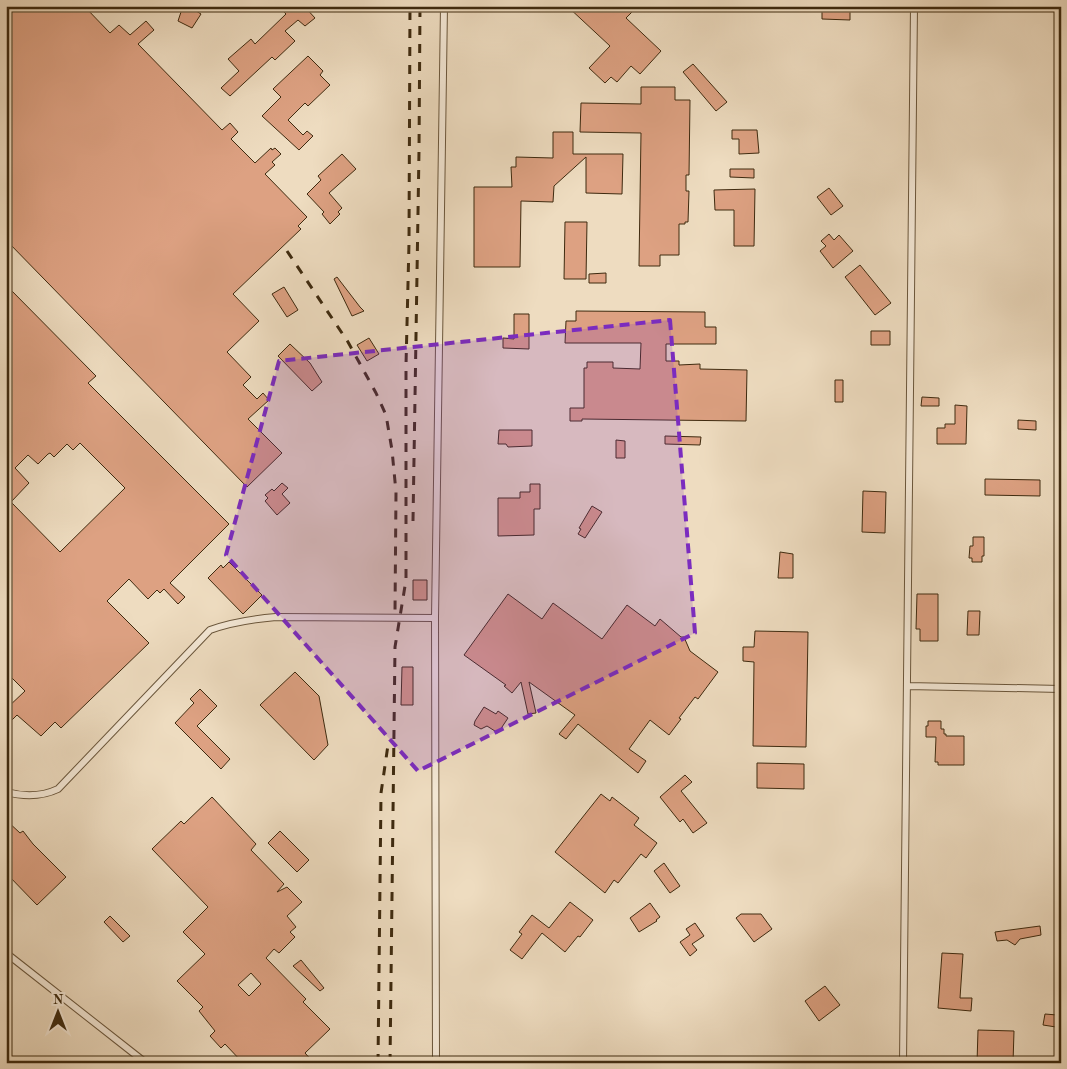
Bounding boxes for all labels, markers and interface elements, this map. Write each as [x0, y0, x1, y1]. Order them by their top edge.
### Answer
north arrow [32, 986, 82, 1036]
text: N [53, 993, 64, 1007]

